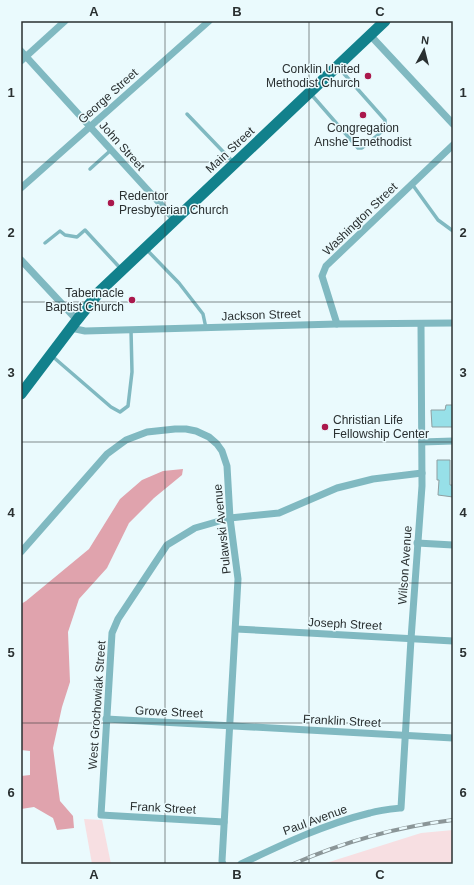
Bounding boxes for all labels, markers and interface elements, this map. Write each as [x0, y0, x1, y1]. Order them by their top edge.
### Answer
text: A [89, 4, 99, 19]
text: B [232, 4, 242, 19]
text: C [375, 4, 385, 19]
north arrow [404, 30, 444, 70]
text: N [421, 34, 430, 47]
place label: Conklin United Methodist Church [266, 62, 360, 90]
street label: George Street [75, 65, 141, 126]
marker: Conklin United Methodist Church [363, 71, 373, 81]
text: 1 [7, 85, 15, 100]
text: 1 [459, 85, 467, 100]
marker: Congregation Anshe Emethodist [358, 110, 368, 120]
street label: John Street [96, 119, 148, 174]
place label: Congregation Anshe Emethodist [314, 121, 412, 149]
street label: Main Street [203, 124, 258, 176]
street label: Washington Street [320, 179, 401, 258]
place label: Redentor Presbyterian Church [119, 189, 228, 217]
marker: Redentor Presbyterian Church [106, 198, 116, 208]
text: 2 [7, 225, 15, 240]
text: 2 [459, 225, 467, 240]
place label: Tabernacle Baptist Church [45, 286, 124, 314]
marker: Tabernacle Baptist Church [127, 295, 137, 305]
street label: Jackson Street [221, 307, 302, 323]
text: 3 [7, 365, 15, 380]
text: 3 [459, 365, 467, 380]
place label: Christian Life Fellowship Center [333, 413, 429, 441]
marker: Christian Life Fellowship Center [320, 422, 330, 432]
street label: Pulawski Avenue [210, 483, 234, 575]
text: 4 [7, 505, 15, 520]
text: 4 [459, 505, 467, 520]
street label: Wilson Avenue [395, 525, 415, 605]
street label: Joseph Street [308, 615, 383, 633]
street label: West Grochowiak Street [86, 639, 109, 770]
text: 5 [7, 645, 15, 660]
text: 5 [459, 645, 467, 660]
street label: Grove Street [135, 703, 204, 721]
street label: Franklin Street [303, 712, 382, 730]
text: 6 [7, 785, 15, 800]
text: 6 [459, 785, 467, 800]
street label: Frank Street [130, 799, 197, 817]
street label: Paul Avenue [281, 802, 349, 838]
text: A [89, 867, 99, 882]
text: B [232, 867, 242, 882]
text: C [375, 867, 385, 882]

